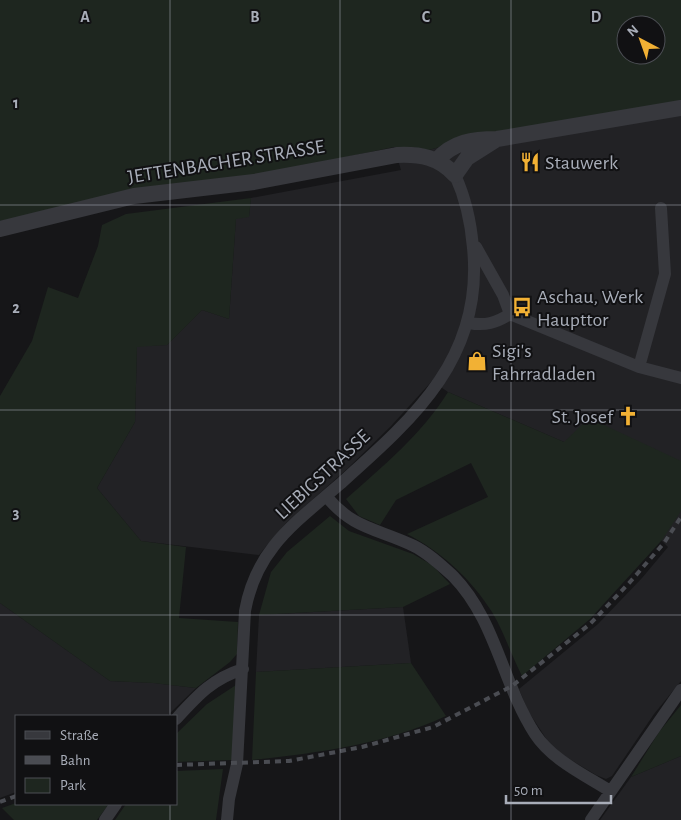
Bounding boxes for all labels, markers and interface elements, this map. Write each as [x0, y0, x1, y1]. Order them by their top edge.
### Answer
text: A [80, 9, 90, 25]
text: B [250, 9, 260, 25]
text: C [422, 9, 431, 25]
text: D [591, 9, 602, 25]
north arrow [616, 15, 666, 65]
text: N [625, 22, 641, 39]
text: 1 [13, 95, 19, 111]
street label: JETTENBACHER STRASSE [126, 136, 326, 187]
restaurant icon: Stauwerk [519, 151, 541, 173]
place label: Stauwerk [545, 153, 618, 173]
place label: Aschau, Werk Haupttor [537, 287, 643, 330]
bus stop icon: Aschau, Werk Haupttor [511, 296, 533, 318]
text: 2 [12, 300, 20, 316]
place label: Sigi's Fahrradladen [492, 341, 596, 384]
shop icon: Sigi's Fahrradladen [466, 350, 488, 372]
church icon: St. Josef [617, 405, 639, 427]
place label: St. Josef [552, 407, 614, 427]
street label: LIEBIGSTRASSE [272, 426, 374, 523]
text: 3 [13, 505, 20, 521]
legend [15, 715, 178, 805]
text: Straße [60, 728, 99, 743]
text: Bahn [60, 753, 90, 768]
scale bar [506, 772, 611, 804]
text: Park [60, 778, 86, 793]
text: 50 m [514, 783, 543, 798]

